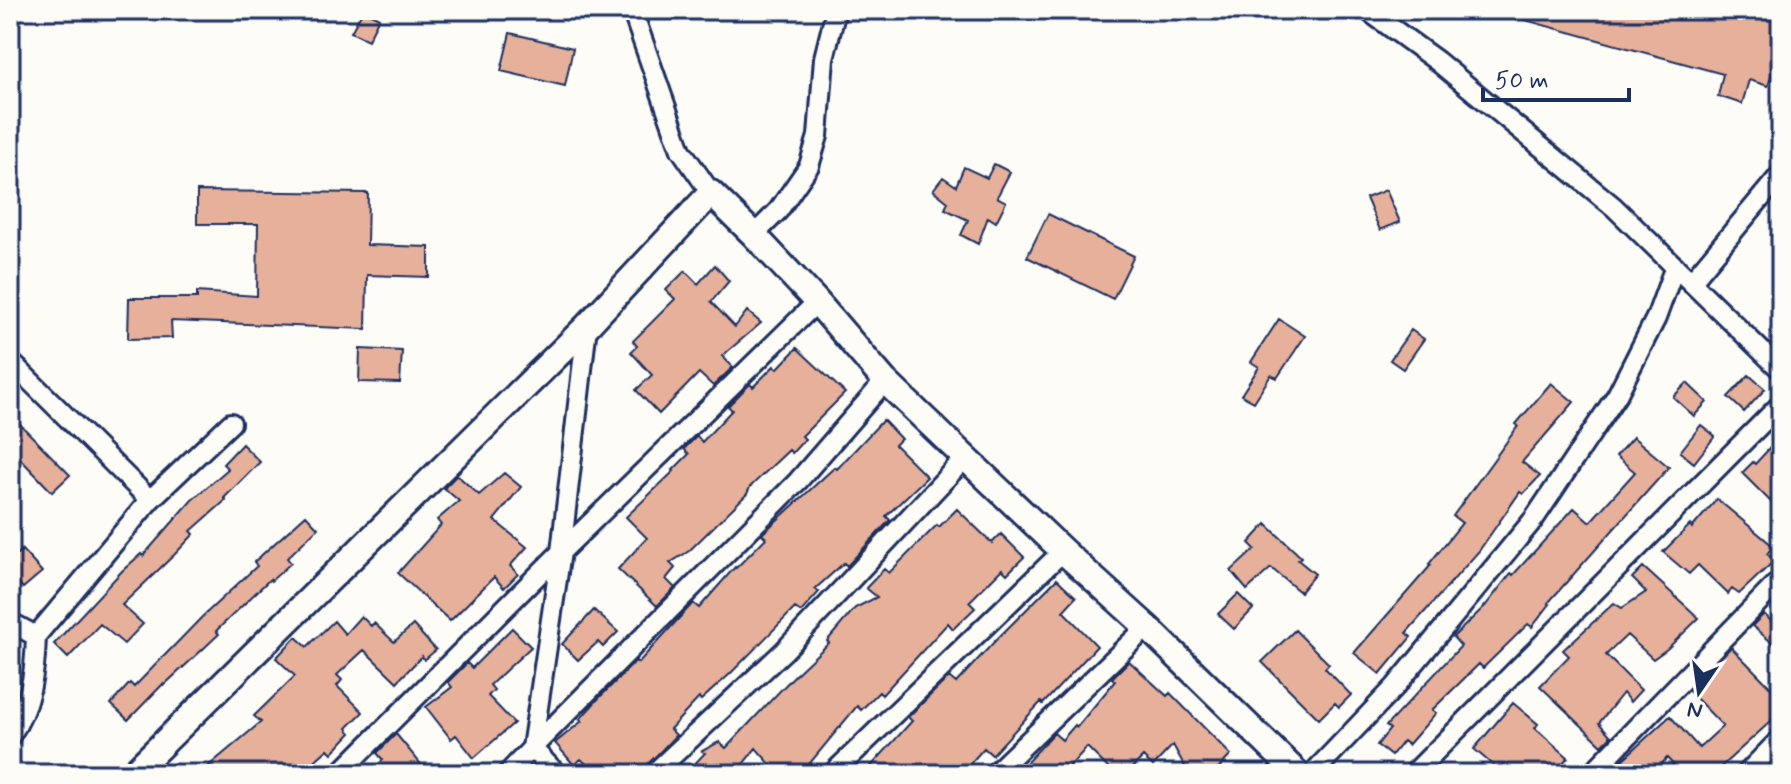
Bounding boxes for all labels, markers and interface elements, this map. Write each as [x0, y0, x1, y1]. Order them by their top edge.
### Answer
scale bar [1483, 52, 1629, 102]
text: 50 m [1495, 66, 1549, 97]
north arrow [1659, 652, 1739, 732]
text: N [1685, 694, 1705, 725]

